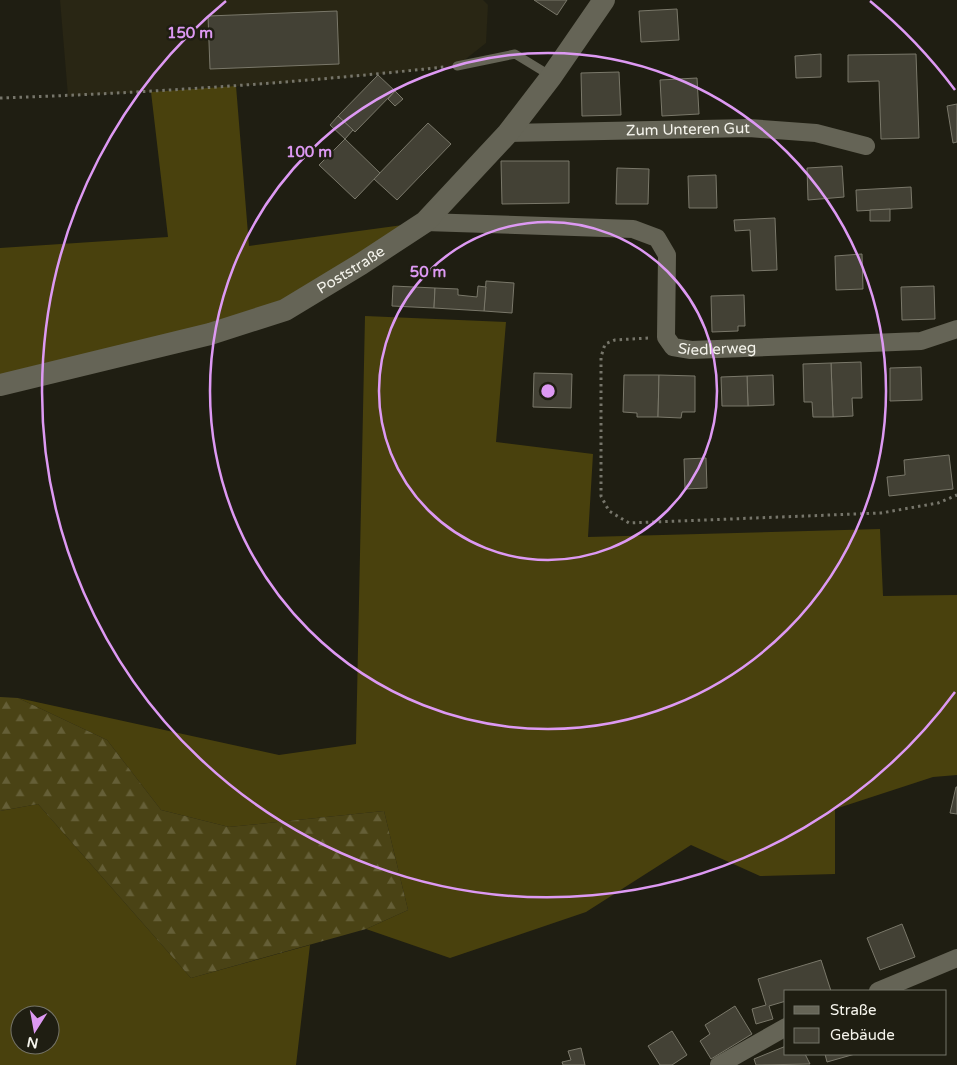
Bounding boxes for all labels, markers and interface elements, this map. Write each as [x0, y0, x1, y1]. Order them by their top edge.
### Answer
text: 150 m [167, 24, 213, 42]
street label: Zum Unteren Gut [626, 119, 750, 140]
text: 100 m [286, 143, 332, 161]
street label: Poststraße [314, 242, 388, 298]
text: 50 m [410, 263, 446, 281]
street label: Siedlerweg [676, 338, 757, 359]
centre of rings [539, 382, 557, 400]
legend [784, 990, 947, 1055]
text: Straße [830, 1001, 876, 1019]
north arrow [10, 1005, 60, 1055]
text: Gebäude [830, 1026, 895, 1044]
text: N [25, 1033, 40, 1052]

